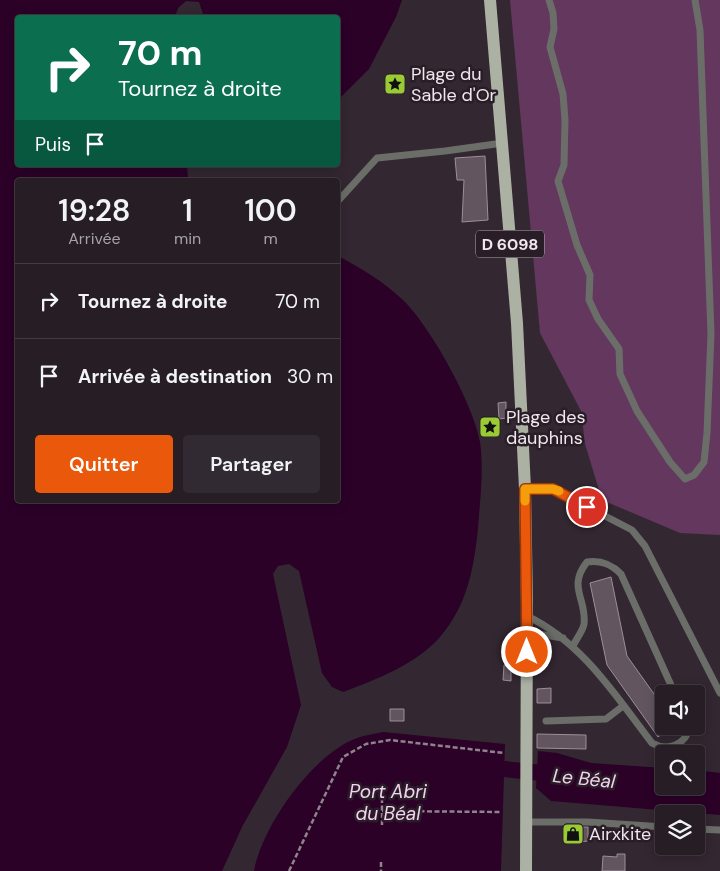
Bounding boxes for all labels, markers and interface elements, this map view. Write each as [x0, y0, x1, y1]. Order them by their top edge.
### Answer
text: 70 m [118, 30, 202, 76]
icon: right [35, 35, 100, 100]
place label: Plage du Sable d'Or [411, 62, 497, 107]
place icon: Plage du Sable d'Or [383, 72, 407, 96]
text: Tournez à droite [118, 74, 282, 103]
icon: arrive [81, 130, 109, 158]
text: Puis [35, 132, 71, 157]
text: 19:28 [58, 191, 131, 230]
text: 1 [182, 191, 193, 230]
text: 100 [244, 191, 297, 230]
text: Arrivée [68, 228, 121, 249]
text: min [174, 228, 201, 249]
text: m [263, 228, 278, 249]
road number: D 6098 [476, 230, 544, 258]
icon: right [35, 287, 63, 315]
text: Tournez à droite [78, 289, 228, 314]
text: 70 m [275, 289, 320, 314]
icon: arrive [35, 362, 63, 390]
text: Arrivée à destination [78, 364, 272, 389]
text: 30 m [287, 364, 333, 389]
place label: Plage des dauphins [506, 405, 586, 450]
place icon: Plage des dauphins [478, 415, 502, 439]
button: Quitter [35, 435, 173, 493]
button: Partager [183, 435, 320, 493]
pin [566, 486, 608, 528]
icon: arrive [573, 493, 601, 521]
position arrow [500, 625, 552, 677]
map controls [655, 685, 705, 855]
button: sound [655, 685, 705, 735]
button: search [655, 745, 705, 795]
water label: Le Béal [551, 763, 617, 794]
water label: Port Abri du Béal [349, 779, 427, 826]
button: layers [655, 805, 705, 855]
shop icon: Airxkite [561, 822, 585, 846]
place label: Airxkite [589, 822, 651, 846]

